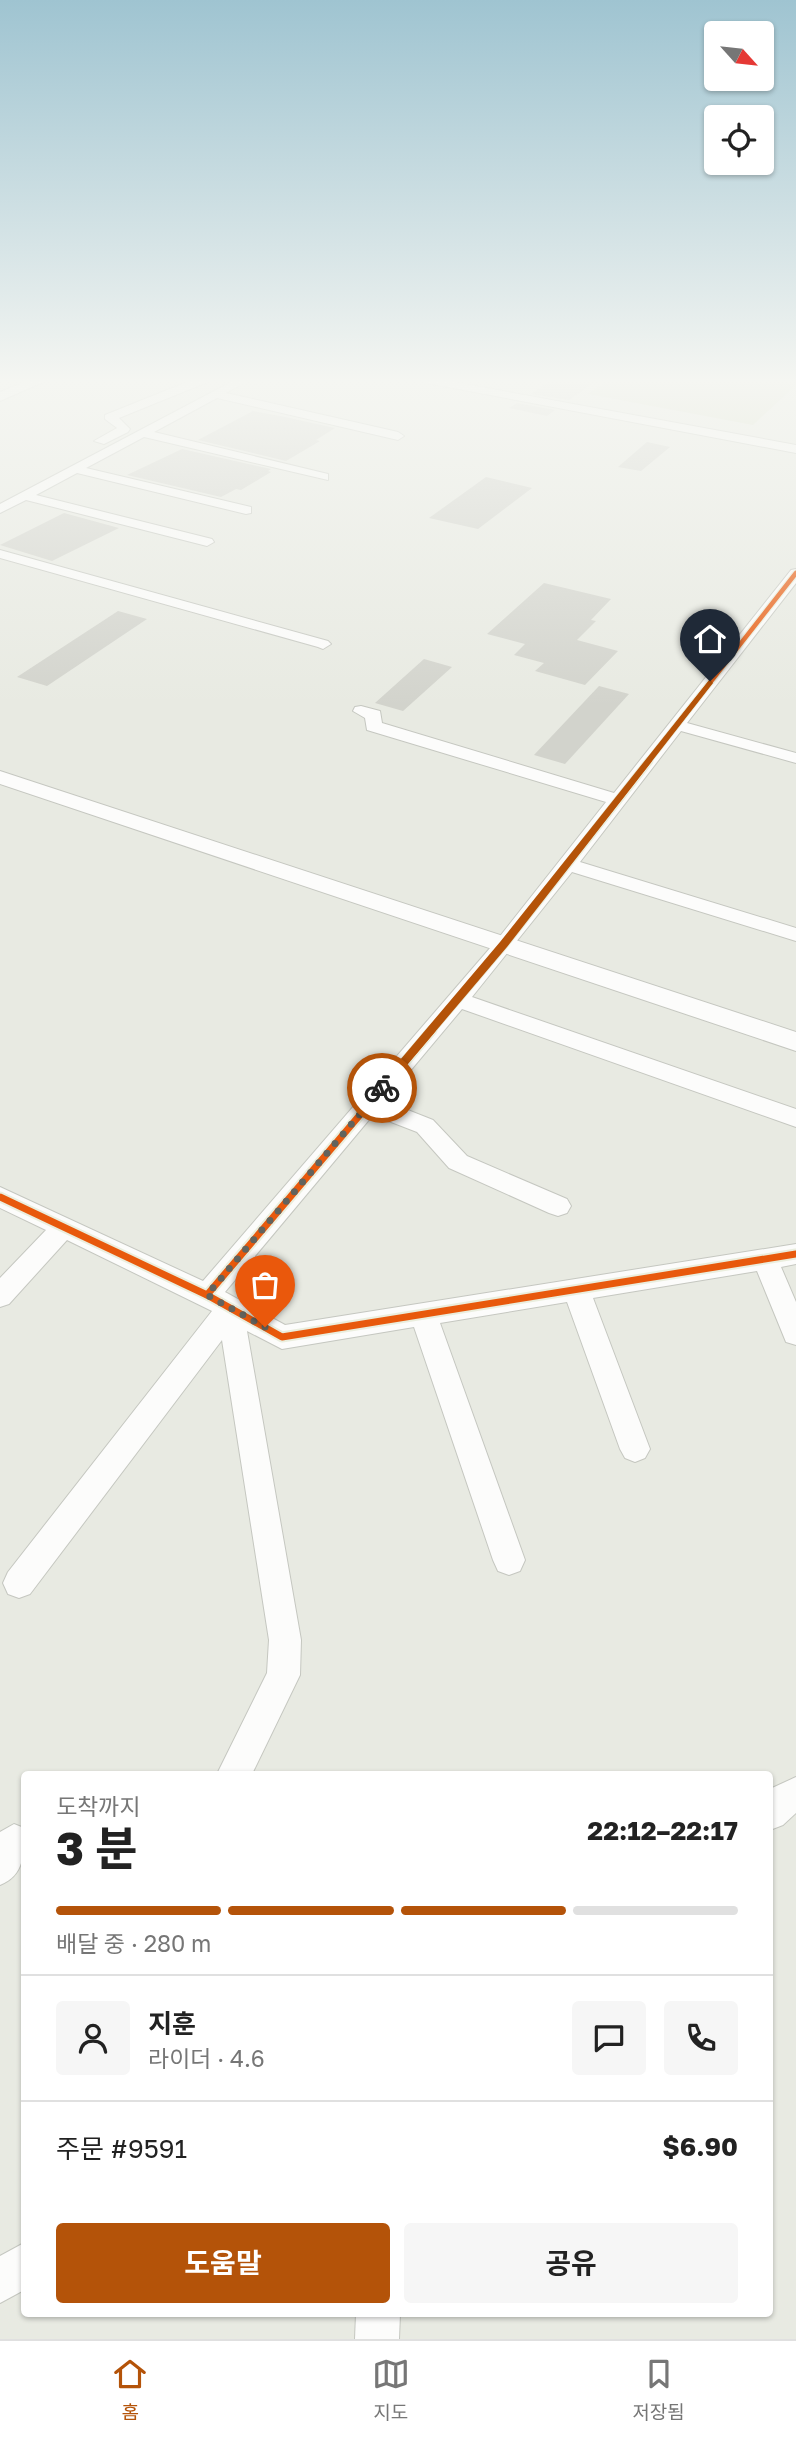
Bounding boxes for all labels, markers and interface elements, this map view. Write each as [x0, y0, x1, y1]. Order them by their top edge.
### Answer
north arrow [704, 21, 774, 91]
map controls [704, 21, 774, 175]
button: locate [704, 105, 774, 175]
pin [680, 609, 740, 681]
icon: home [691, 620, 729, 658]
courier [347, 1053, 417, 1123]
icon: bike [363, 1069, 401, 1107]
pin [235, 1255, 295, 1327]
icon: bag [246, 1266, 284, 1304]
text: 도착까지 [56, 1792, 141, 1820]
text: 22:12–22:17 [587, 1815, 738, 1846]
text: 3 분 [56, 1820, 138, 1875]
text: 배달 중 · 280 m [56, 1929, 211, 1957]
button: person [56, 2001, 130, 2075]
button: chat [572, 2001, 646, 2075]
button: phone [664, 2001, 738, 2075]
text: 지훈 [148, 2008, 196, 2039]
text: 라이더 · 4.6 [148, 2044, 265, 2072]
text: $6.90 [662, 2131, 738, 2162]
text: 주문 #9591 [56, 2133, 187, 2164]
button: 도움말 [56, 2223, 390, 2303]
button: 공유 [404, 2223, 738, 2303]
tab: 홈 [111, 2355, 149, 2424]
tab: 지도 [372, 2355, 410, 2424]
tab: 저장됨 [632, 2355, 685, 2424]

